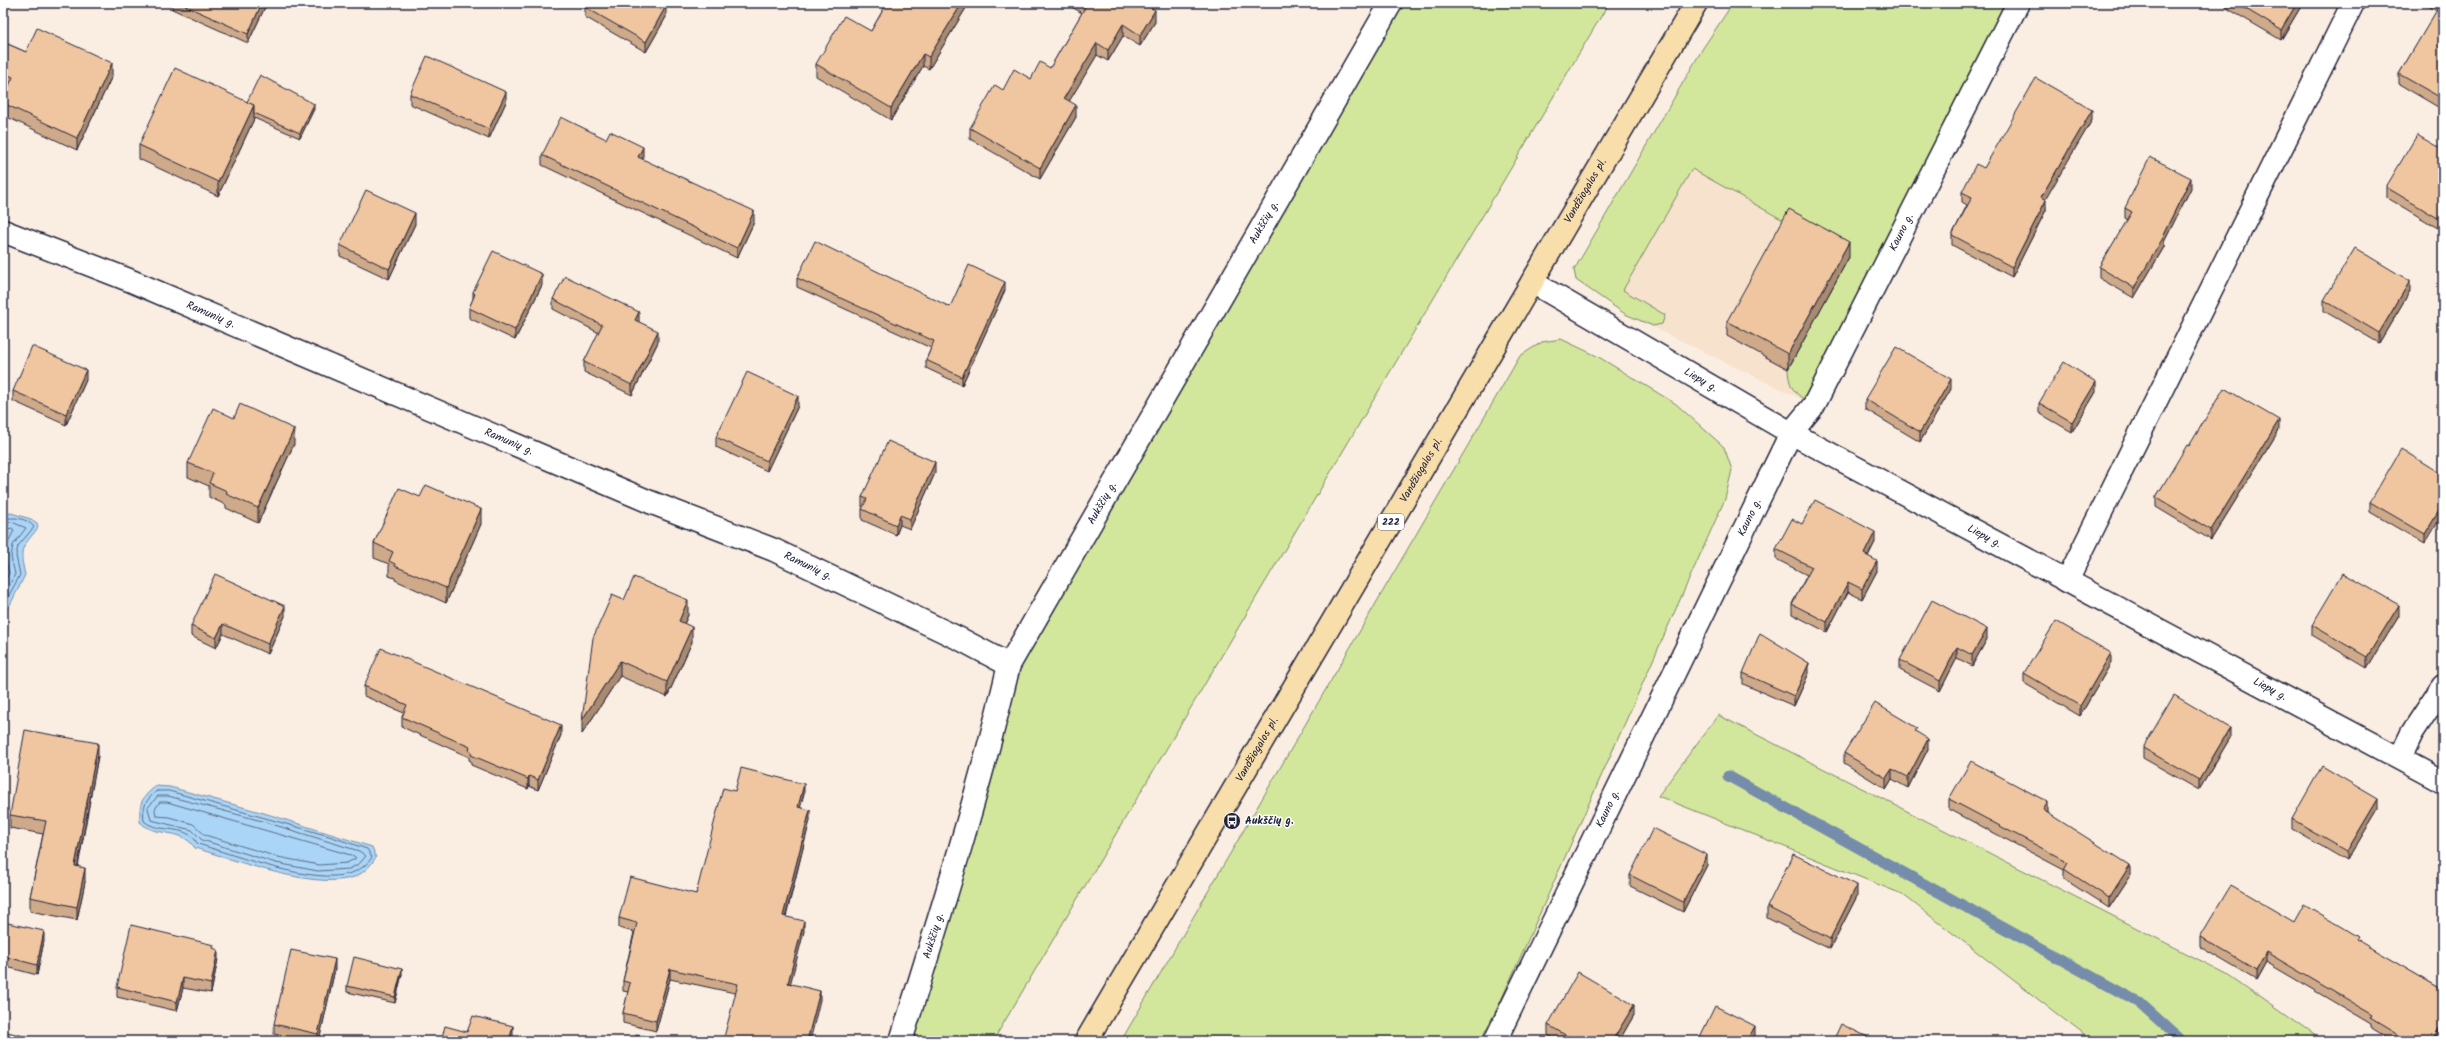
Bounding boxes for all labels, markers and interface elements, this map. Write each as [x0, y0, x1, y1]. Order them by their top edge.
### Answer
street label: Vandžiogalos pl. [1559, 155, 1612, 227]
street label: Aukščių g. [1245, 198, 1284, 247]
street label: Kauno g. [1884, 210, 1919, 254]
street label: Ramunių g. [183, 296, 238, 333]
street label: Liepų g. [1680, 363, 1721, 397]
street label: Ramunių g. [481, 423, 536, 460]
street label: Vandžiogalos pl. [1395, 434, 1448, 506]
street label: Aukščių g. [1083, 478, 1122, 528]
street label: Kauno g. [1733, 496, 1767, 540]
road number: 222 [1378, 514, 1404, 530]
street label: Liepų g. [1964, 520, 2005, 553]
street label: Ramunių g. [781, 547, 835, 585]
street label: Liepų g. [2250, 673, 2290, 706]
street label: Vandžiogalos pl. [1231, 714, 1283, 785]
street label: Kauno g. [1591, 787, 1625, 831]
bus stop icon: Aukščių g. [1222, 811, 1242, 831]
place label: Aukščių g. [1245, 812, 1294, 830]
street label: Aukščių g. [918, 911, 949, 961]

